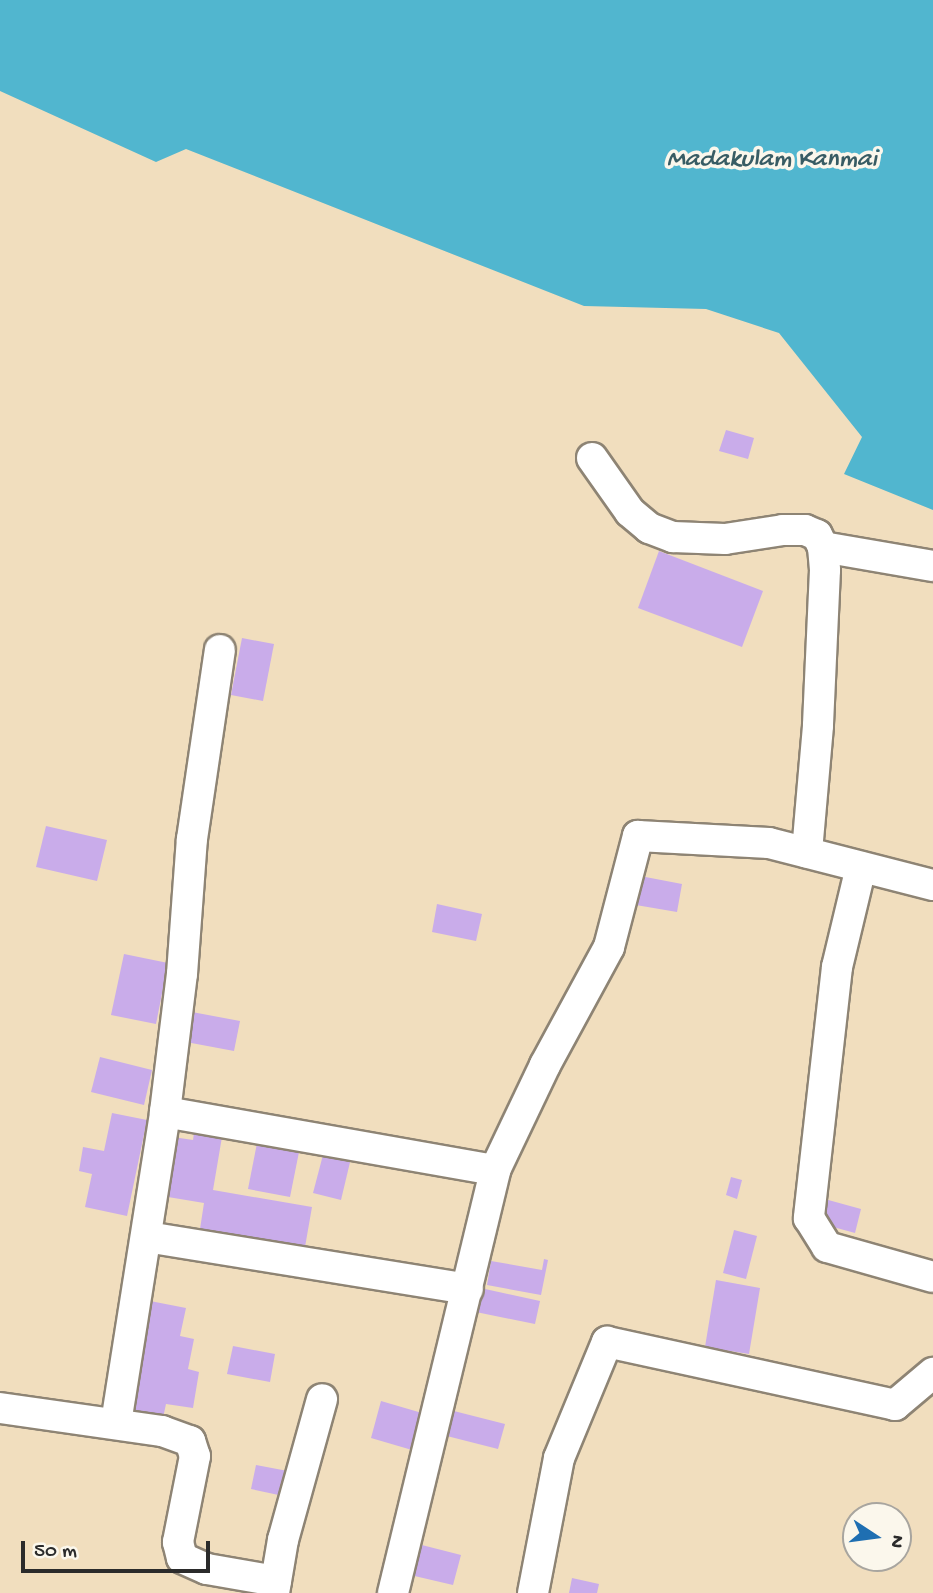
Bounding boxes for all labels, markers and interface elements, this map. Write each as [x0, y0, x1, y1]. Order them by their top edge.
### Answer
water label: Madakulam Kanmai [667, 145, 877, 177]
north arrow [842, 1502, 912, 1572]
scale bar [24, 1526, 214, 1570]
text: N [883, 1533, 909, 1550]
text: 50 m [34, 1540, 77, 1565]

